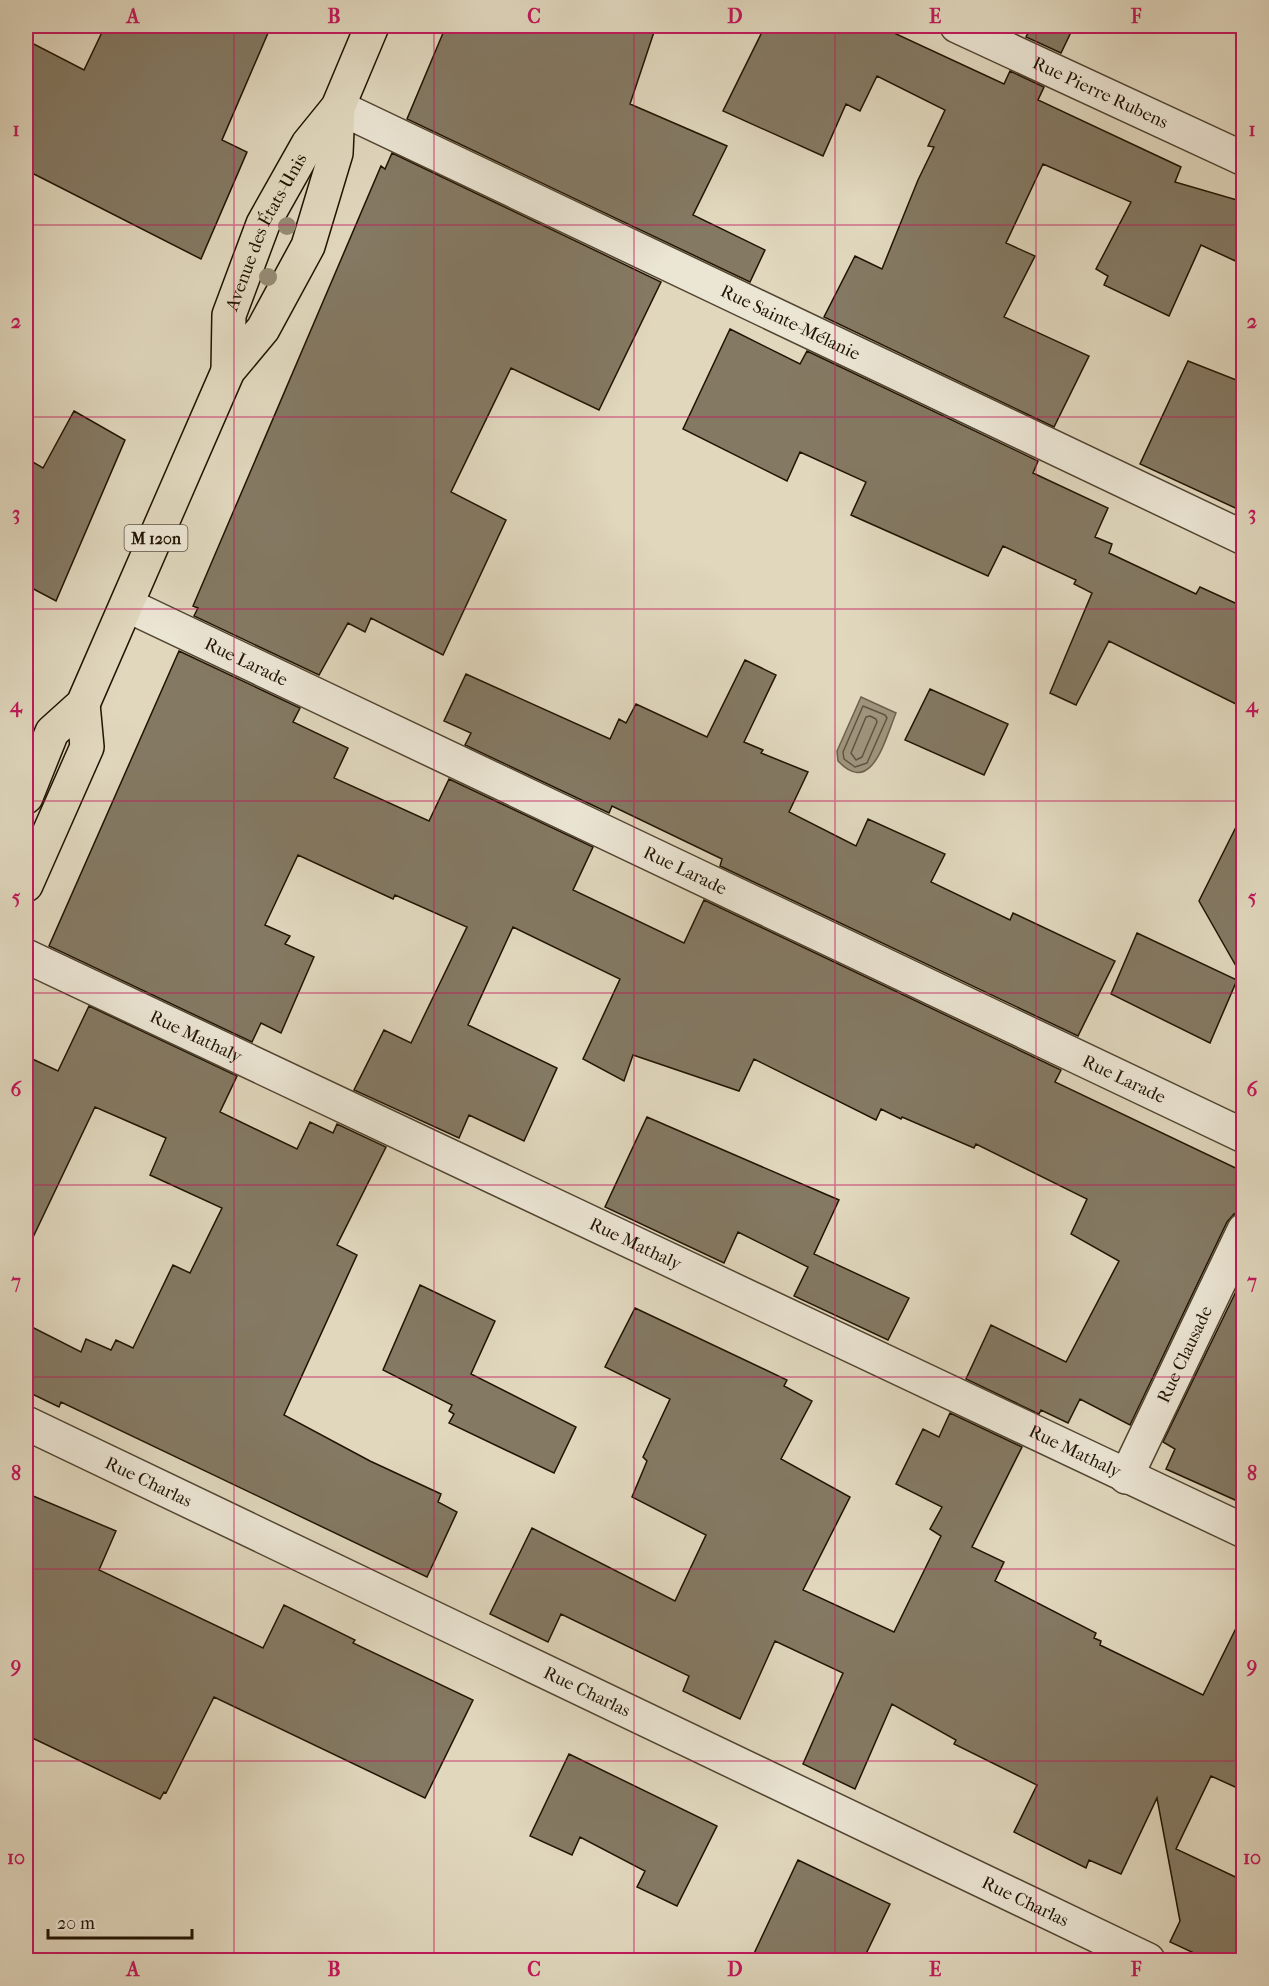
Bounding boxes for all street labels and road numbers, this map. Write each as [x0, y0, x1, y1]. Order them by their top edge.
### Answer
street label: Rue Pierre Rubens [1029, 52, 1172, 133]
street label: Avenue des États-Unis [221, 150, 312, 315]
street label: Rue Sainte-Mélanie [717, 281, 863, 365]
road number: M 120n [124, 525, 188, 551]
street label: Rue Larade [201, 633, 291, 691]
street label: Rue Larade [640, 842, 730, 900]
street label: Rue Mathaly [146, 1006, 247, 1068]
street label: Rue Larade [1079, 1051, 1169, 1108]
street label: Rue Mathaly [586, 1213, 686, 1276]
street label: Rue Clausade [1153, 1303, 1217, 1406]
street label: Rue Mathaly [1025, 1421, 1126, 1483]
street label: Rue Charlas [102, 1452, 196, 1512]
street label: Rue Charlas [540, 1662, 634, 1722]
street label: Rue Charlas [978, 1872, 1072, 1932]

